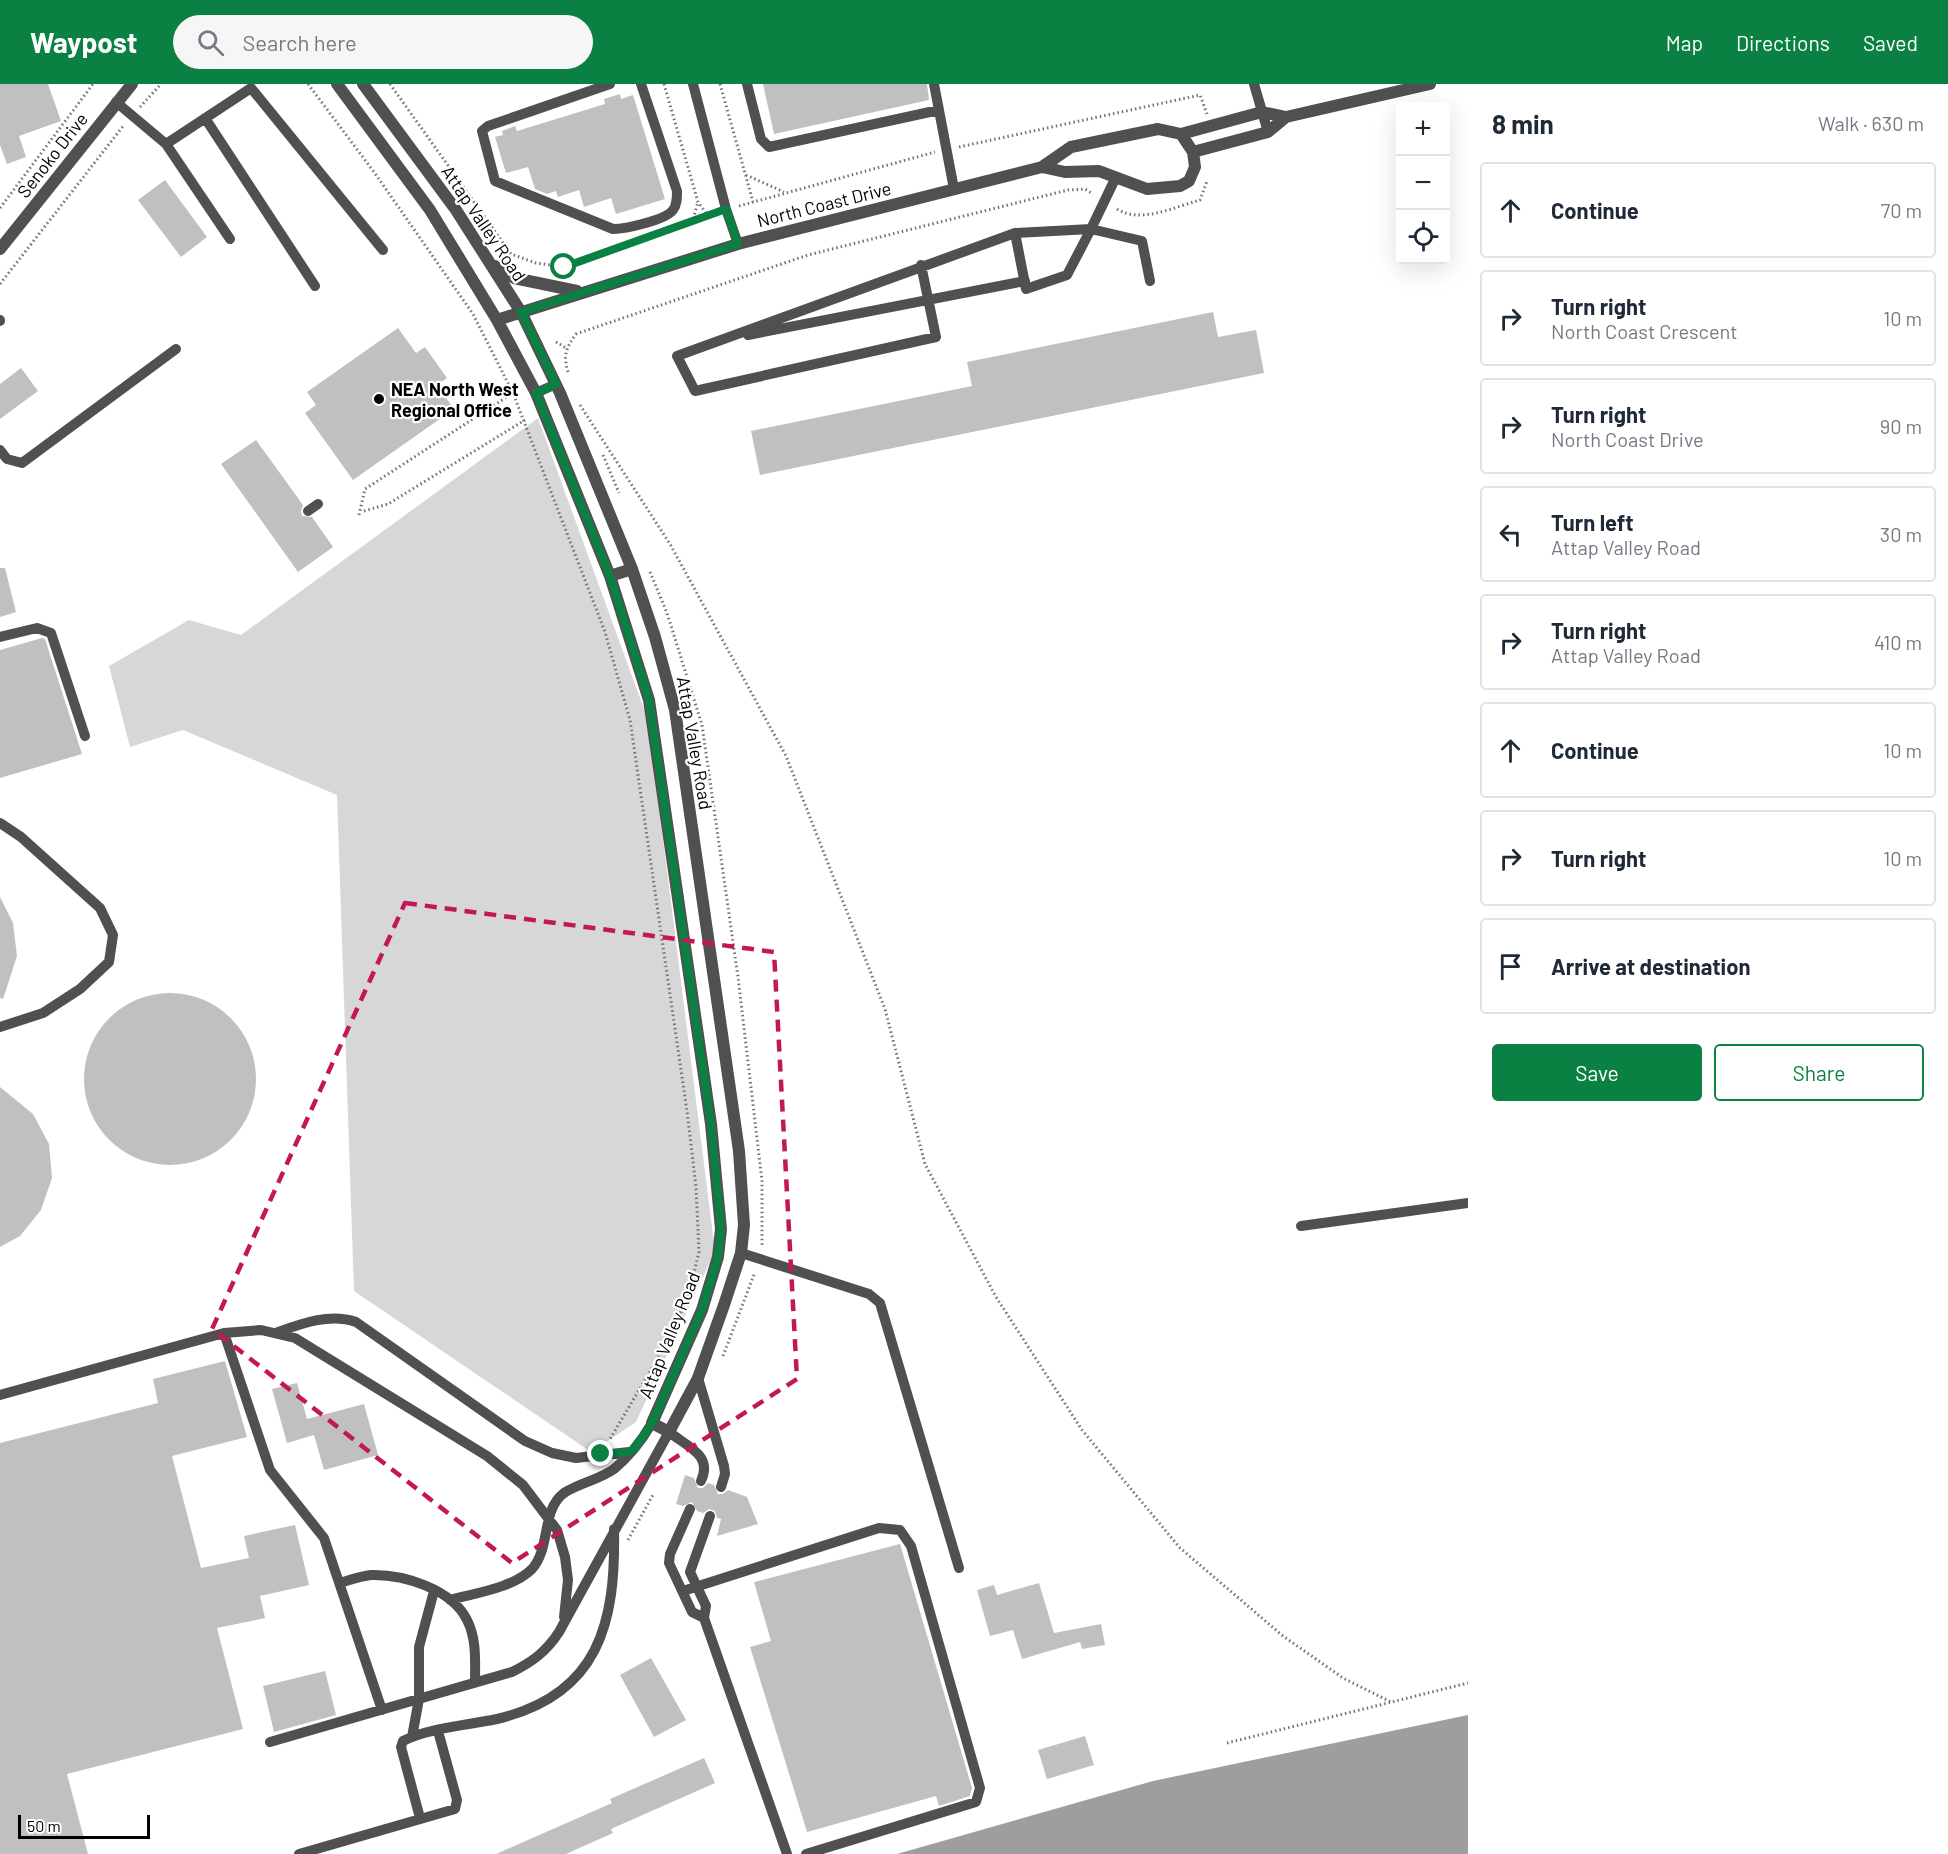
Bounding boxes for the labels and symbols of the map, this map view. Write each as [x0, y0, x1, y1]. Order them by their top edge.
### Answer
street label: Senoko Drive [12, 108, 92, 202]
street label: Attap Valley Road [437, 161, 531, 285]
street label: North Coast Drive [755, 177, 893, 231]
route start [550, 253, 576, 279]
place label: NEA North West Regional Office [391, 378, 519, 421]
marker: NEA North West Regional Office [372, 392, 386, 406]
street label: Attap Valley Road [672, 675, 718, 811]
street label: Attap Valley Road [634, 1268, 704, 1402]
route end [587, 1440, 613, 1466]
scale bar [18, 1812, 150, 1840]

